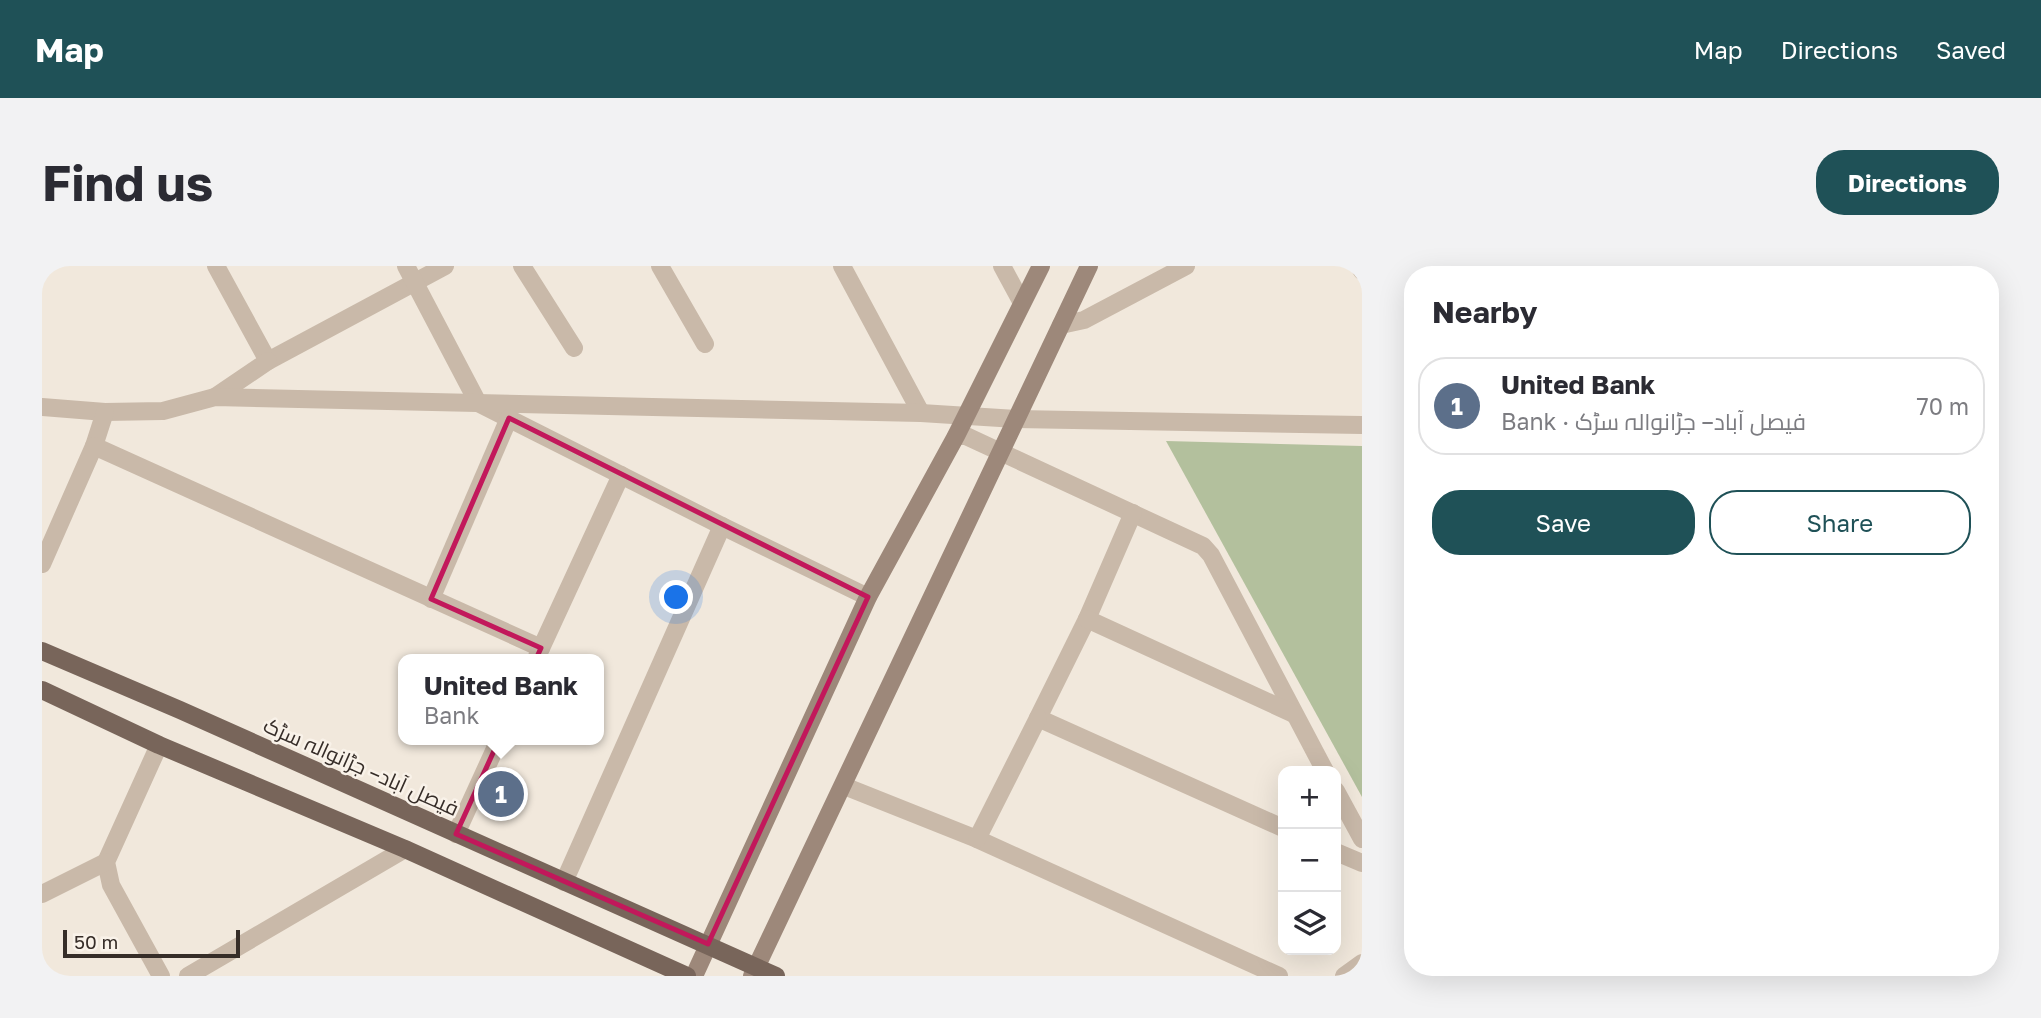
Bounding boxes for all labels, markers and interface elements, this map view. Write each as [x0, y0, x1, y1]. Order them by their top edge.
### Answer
text: Map [35, 30, 104, 69]
text: Map [1694, 35, 1743, 64]
text: Directions [1781, 35, 1898, 64]
text: Saved [1936, 35, 2006, 64]
button: Directions [1816, 150, 1999, 215]
text: Find us [42, 153, 213, 212]
text: Nearby [1432, 294, 1537, 330]
text: United Bank [1501, 369, 1655, 400]
text: 1 [1451, 392, 1463, 420]
text: 70 m [1916, 392, 1969, 420]
text: Bank · فیصل آباد– جڑانوالہ سڑک [1501, 407, 1806, 435]
button: Save [1432, 490, 1695, 555]
button: Share [1709, 490, 1971, 555]
your location [659, 580, 693, 614]
popup [398, 654, 604, 745]
text: United Bank [424, 670, 578, 701]
text: Bank [424, 701, 479, 729]
street label: فیصل آباد– جڑانوالہ سڑک [259, 711, 463, 822]
map controls [1278, 766, 1341, 955]
button: + [1278, 766, 1341, 829]
pin: 1 [478, 768, 524, 820]
button: − [1278, 829, 1341, 892]
button: layers [1278, 892, 1341, 955]
scale bar [63, 927, 240, 959]
text: 50 m [74, 930, 118, 953]

